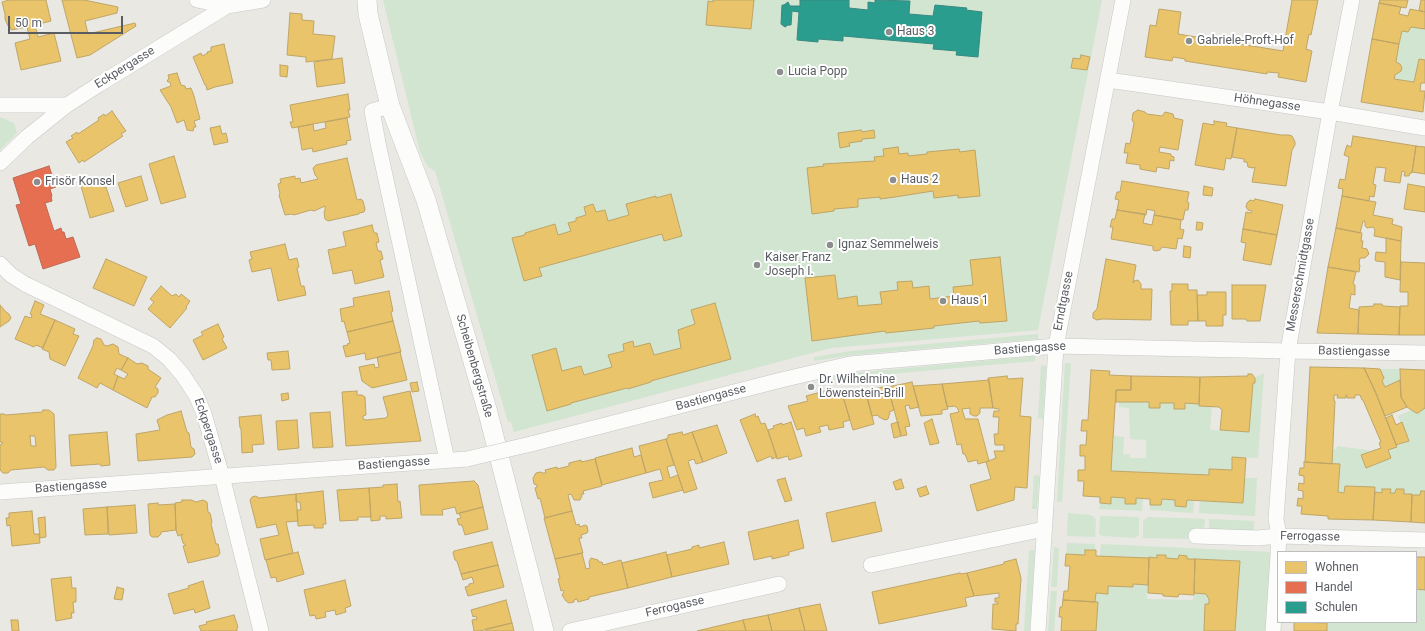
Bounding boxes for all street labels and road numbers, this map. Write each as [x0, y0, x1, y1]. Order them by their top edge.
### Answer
street label: Eckpergasse [92, 44, 158, 92]
street label: Höhnegasse [1233, 91, 1301, 115]
street label: Messerschmidtgasse [1284, 217, 1318, 333]
street label: Erndtgasse [1051, 270, 1077, 332]
street label: Scheibenbergstraße [452, 313, 496, 419]
street label: Bastiengasse [994, 339, 1066, 359]
street label: Bastiengasse [1318, 344, 1390, 360]
street label: Bastiengasse [674, 382, 748, 414]
street label: Eckpergasse [191, 396, 225, 466]
street label: Bastiengasse [358, 454, 430, 474]
street label: Bastiengasse [35, 477, 107, 497]
street label: Ferrogasse [1280, 529, 1340, 545]
street label: Ferrogasse [644, 593, 706, 621]

